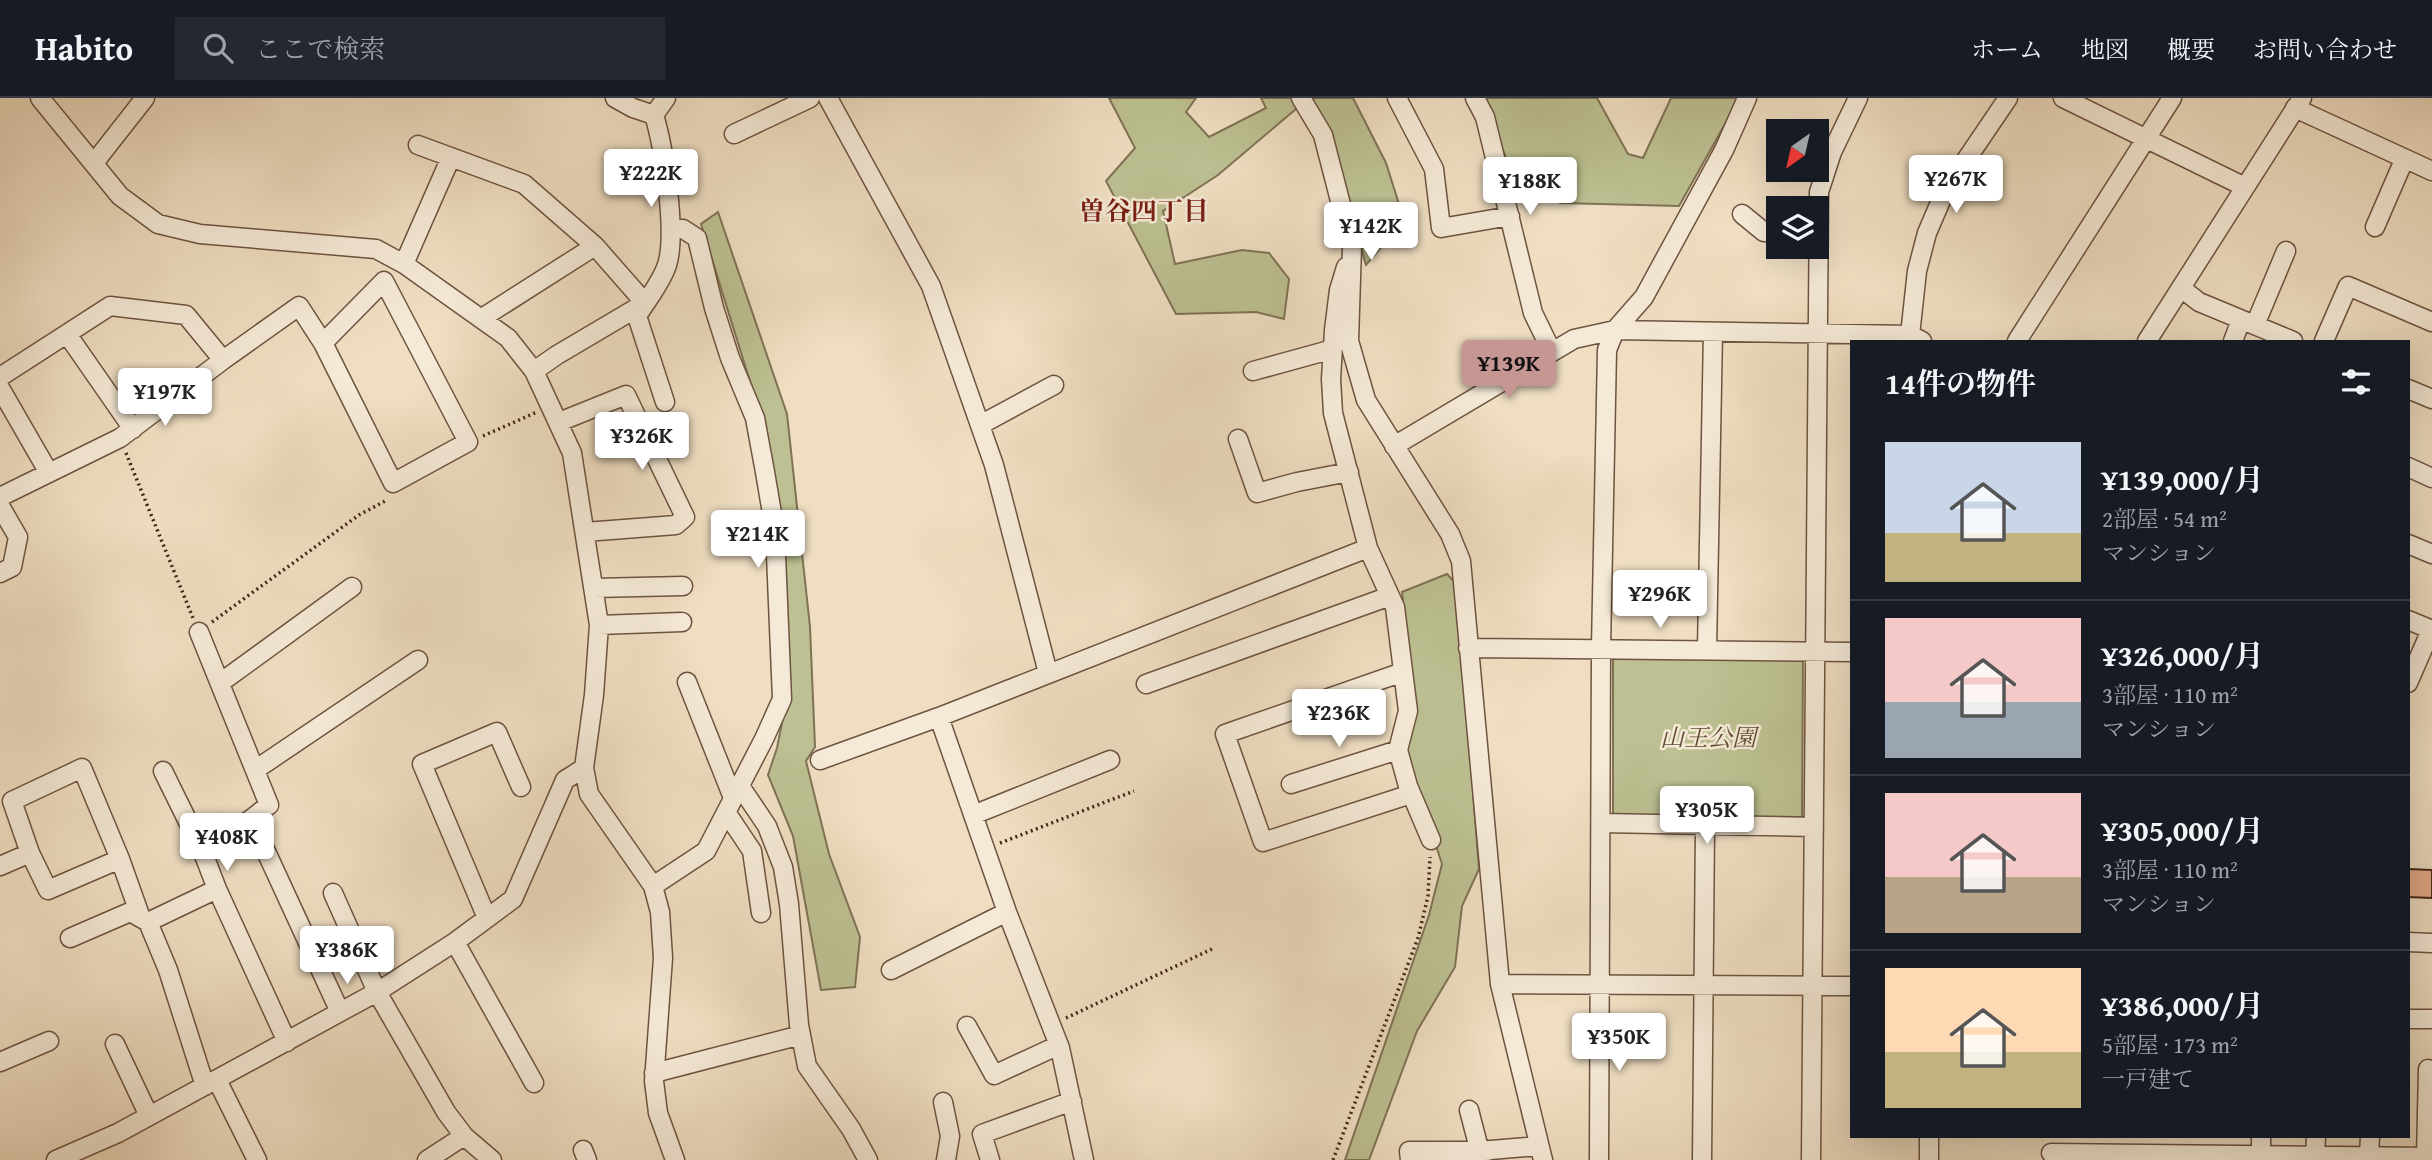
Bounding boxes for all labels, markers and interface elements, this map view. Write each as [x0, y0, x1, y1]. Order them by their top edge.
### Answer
search box [175, 17, 665, 80]
text: Habito [35, 24, 133, 72]
icon: search [199, 29, 237, 67]
text: ここで検索 [255, 29, 385, 68]
text: ホーム [1971, 32, 2043, 67]
text: 地図 [2081, 32, 2129, 67]
text: 概要 [2167, 32, 2215, 67]
text: お問い合わせ [2253, 32, 2397, 67]
north arrow [1766, 119, 1829, 182]
map controls [1766, 119, 1829, 259]
pin: ¥222K [602, 150, 700, 209]
text: ¥222K [620, 155, 682, 188]
pin: ¥267K [1907, 156, 2005, 215]
pin: ¥188K [1481, 158, 1579, 217]
text: ¥267K [1925, 161, 1987, 194]
text: ¥188K [1499, 163, 1561, 196]
district label: 曽谷四丁目 [1079, 191, 1209, 230]
button: layers [1766, 196, 1829, 259]
pin: ¥142K [1322, 202, 1420, 262]
text: ¥142K [1340, 208, 1402, 241]
pin: ¥139K [1460, 341, 1558, 400]
text: ¥139K [1478, 346, 1540, 379]
text: 14件の物件 [1885, 361, 2036, 405]
icon: filters [2337, 363, 2375, 401]
pin: ¥197K [116, 368, 214, 428]
text: ¥197K [134, 374, 196, 407]
pin: ¥326K [593, 412, 691, 472]
text: ¥326K [611, 418, 673, 451]
text: ¥139,000/月 [2102, 457, 2264, 501]
icon: home [1941, 470, 2025, 554]
text: 2部屋 · 54 m² [2102, 502, 2227, 535]
pin: ¥214K [709, 510, 807, 570]
text: ¥214K [727, 516, 789, 549]
text: マンション [2102, 536, 2216, 569]
pin: ¥296K [1611, 570, 1709, 630]
text: ¥296K [1629, 576, 1691, 609]
text: ¥326,000/月 [2102, 633, 2264, 677]
icon: home [1941, 646, 2025, 730]
text: 3部屋 · 110 m² [2102, 678, 2238, 711]
pin: ¥236K [1290, 690, 1388, 749]
text: ¥236K [1308, 695, 1370, 728]
text: マンション [2102, 712, 2216, 745]
park label: 山王公園 [1660, 720, 1760, 755]
pin: ¥305K [1658, 786, 1756, 846]
text: ¥305K [1676, 792, 1738, 825]
text: ¥305,000/月 [2102, 808, 2264, 852]
pin: ¥408K [178, 814, 276, 873]
text: ¥408K [196, 819, 258, 852]
icon: home [1941, 821, 2025, 905]
text: 3部屋 · 110 m² [2102, 853, 2238, 886]
text: マンション [2102, 887, 2216, 920]
pin: ¥386K [298, 926, 396, 986]
text: ¥386K [316, 932, 378, 965]
text: ¥386,000/月 [2102, 983, 2264, 1027]
icon: home [1941, 996, 2025, 1080]
pin: ¥350K [1570, 1014, 1668, 1073]
text: ¥350K [1588, 1019, 1650, 1052]
text: 5部屋 · 173 m² [2102, 1028, 2238, 1061]
text: 一戸建て [2102, 1062, 2194, 1095]

